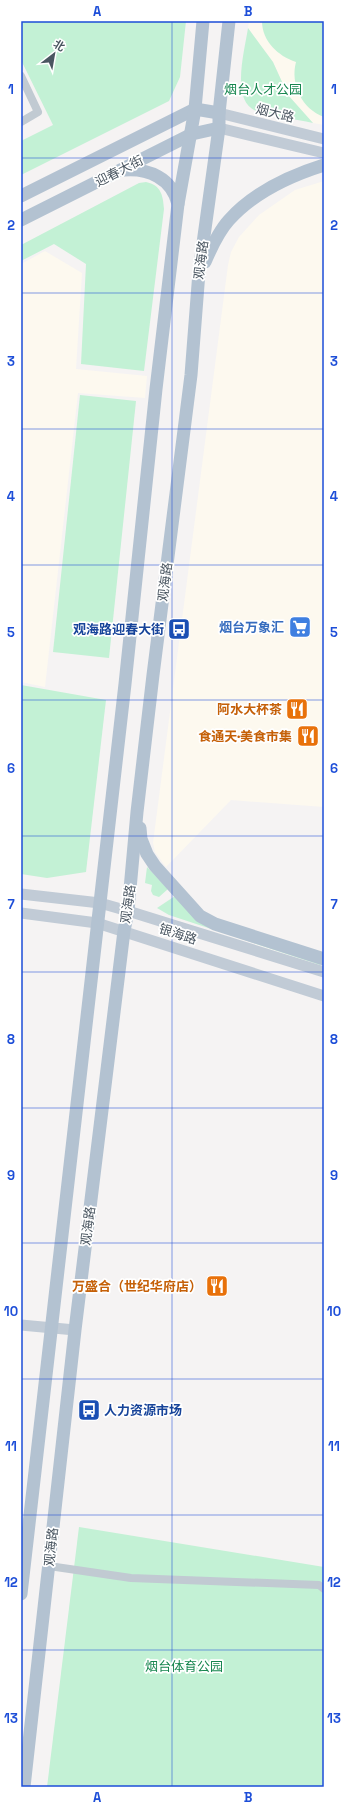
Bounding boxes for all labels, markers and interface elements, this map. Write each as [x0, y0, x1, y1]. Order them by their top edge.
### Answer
text: A [93, 3, 102, 20]
text: B [244, 3, 253, 20]
north arrow [34, 34, 74, 74]
text: 北 [51, 37, 67, 54]
text: 1 [8, 81, 14, 98]
park label: 烟台人才公园 [224, 81, 302, 98]
text: 1 [331, 81, 337, 98]
street label: 烟大路 [254, 100, 296, 126]
street label: 迎春大街 [92, 152, 146, 190]
text: 2 [7, 217, 15, 234]
text: 2 [330, 217, 338, 234]
street label: 观海路 [190, 240, 212, 280]
text: 3 [7, 353, 15, 370]
text: 3 [330, 353, 338, 370]
text: 4 [7, 488, 15, 505]
text: 4 [330, 488, 338, 505]
street label: 观海路 [154, 562, 176, 602]
supermarket icon: 烟台万象汇 [287, 614, 313, 640]
bus stop icon: 观海路迎春大街 [166, 616, 192, 642]
place label: 烟台万象汇 [219, 619, 284, 636]
place label: 观海路迎春大街 [73, 621, 164, 638]
text: 5 [7, 624, 15, 641]
text: 5 [330, 624, 338, 641]
restaurant icon: 阿水大杯茶 [284, 696, 310, 722]
place label: 阿水大杯茶 [217, 701, 282, 718]
restaurant icon: 食通天·美食市集 [295, 723, 321, 749]
place label: 食通天·美食市集 [198, 728, 292, 745]
text: 6 [7, 760, 15, 777]
text: 6 [330, 760, 338, 777]
street label: 观海路 [117, 883, 139, 925]
text: 7 [7, 896, 15, 913]
text: 7 [330, 896, 338, 913]
street label: 银海路 [157, 920, 199, 948]
text: 8 [7, 1031, 15, 1048]
text: 8 [330, 1031, 338, 1048]
text: 9 [7, 1167, 15, 1184]
text: 9 [330, 1167, 338, 1184]
street label: 观海路 [77, 1206, 99, 1246]
restaurant icon: 万盛合（世纪华府店） [204, 1273, 230, 1299]
place label: 万盛合（世纪华府店） [72, 1278, 202, 1295]
text: 10 [4, 1303, 18, 1320]
text: 10 [327, 1303, 341, 1320]
bus stop icon: 人力资源市场 [76, 1397, 102, 1423]
place label: 人力资源市场 [104, 1402, 182, 1419]
text: 11 [5, 1438, 17, 1455]
text: 11 [328, 1438, 340, 1455]
street label: 观海路 [41, 1527, 61, 1567]
text: 12 [4, 1574, 18, 1591]
text: 12 [327, 1574, 341, 1591]
park label: 烟台体育公园 [145, 1658, 223, 1675]
text: 13 [4, 1710, 18, 1727]
text: 13 [327, 1710, 341, 1727]
text: A [93, 1789, 102, 1806]
text: B [244, 1789, 253, 1806]

